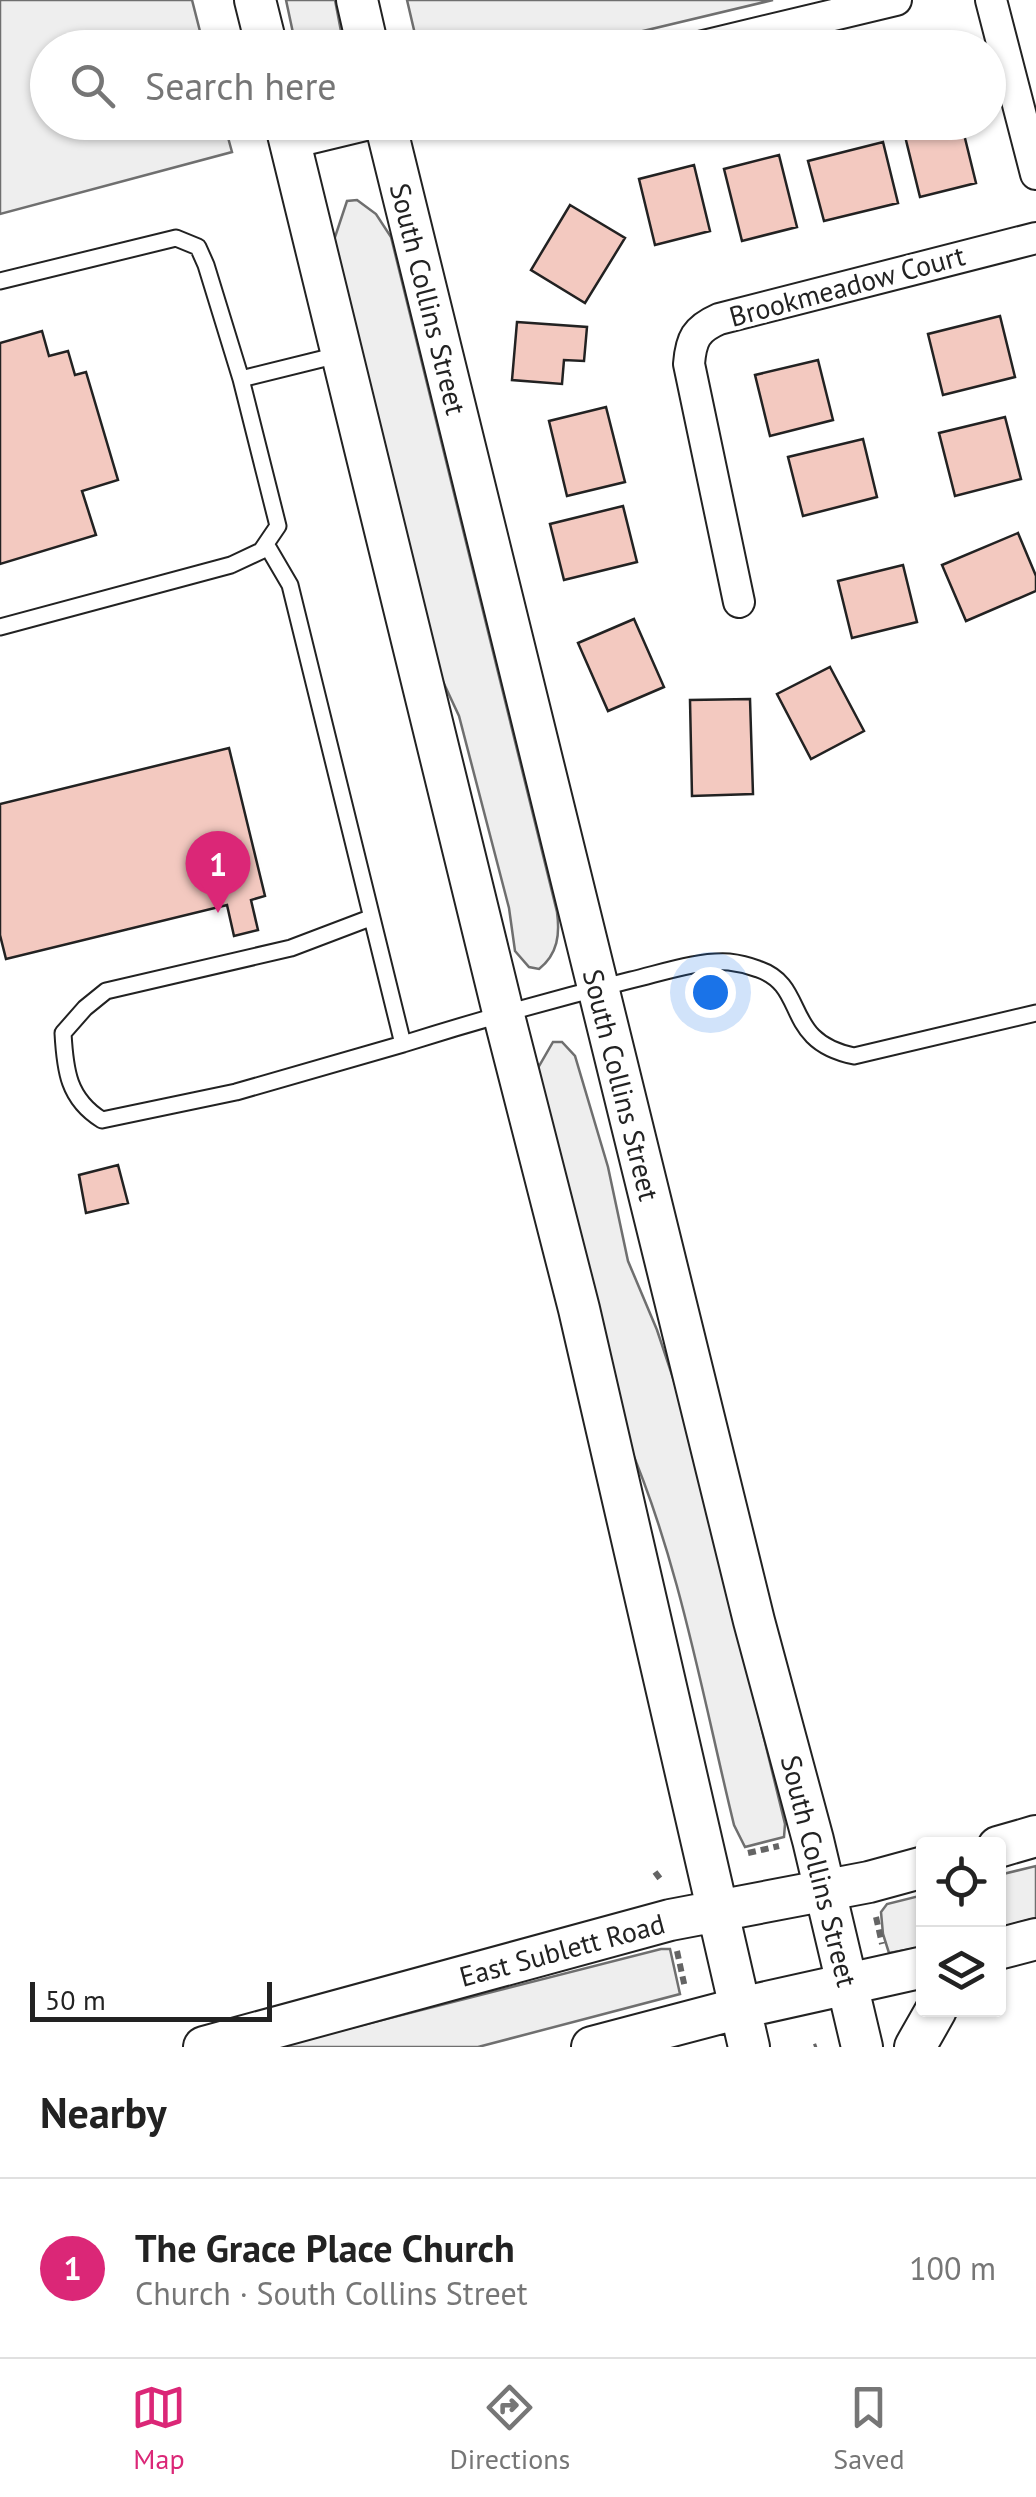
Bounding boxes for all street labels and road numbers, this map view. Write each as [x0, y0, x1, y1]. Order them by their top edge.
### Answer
street label: South Collins Street [382, 179, 475, 419]
street label: Brookmeadow Court [725, 236, 969, 335]
street label: South Collins Street [575, 965, 668, 1205]
street label: South Collins Street [773, 1751, 866, 1991]
street label: East Sublett Road [455, 1904, 669, 1995]

